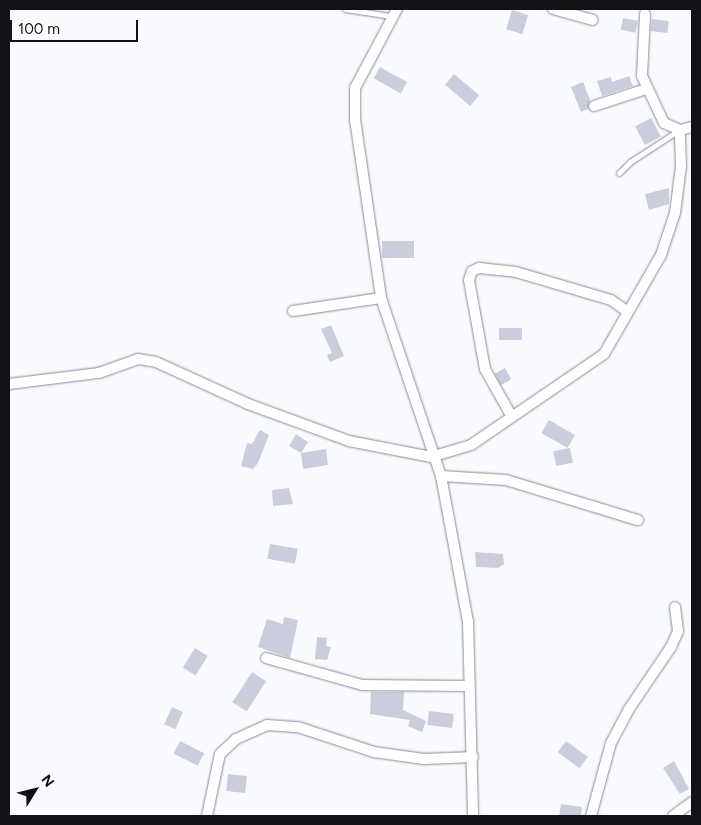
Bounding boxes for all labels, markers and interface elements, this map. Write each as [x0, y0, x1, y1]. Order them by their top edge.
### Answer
scale bar [12, 10, 140, 42]
text: 100 m [18, 20, 60, 38]
north arrow [10, 765, 60, 815]
text: N [37, 772, 58, 790]

